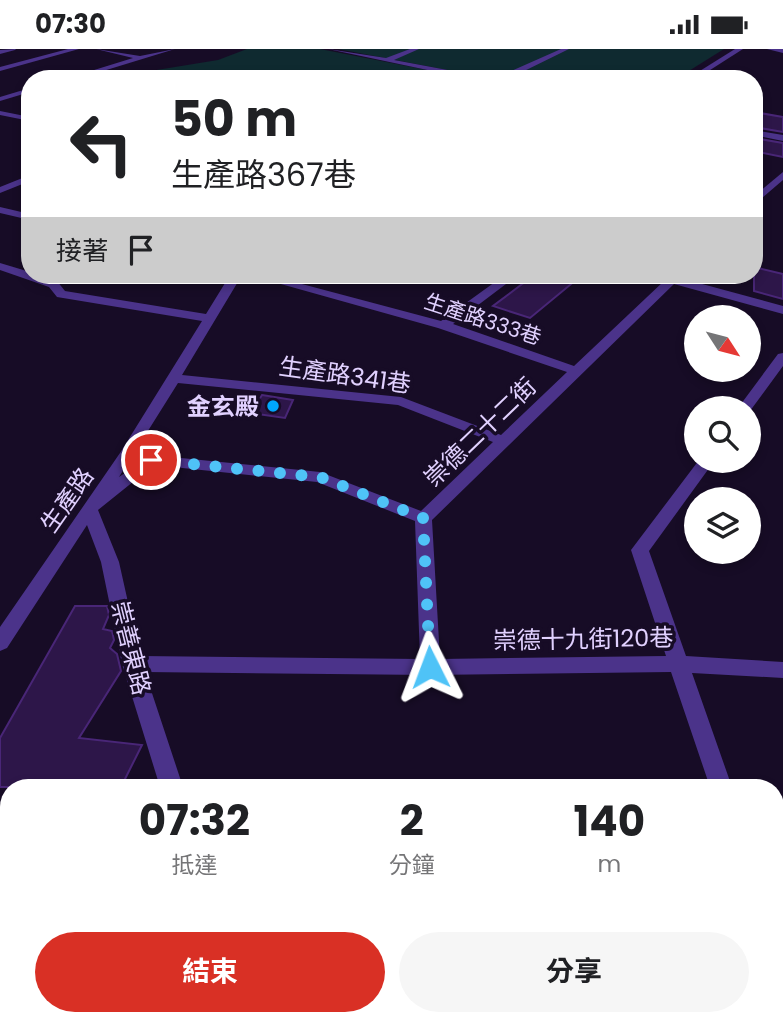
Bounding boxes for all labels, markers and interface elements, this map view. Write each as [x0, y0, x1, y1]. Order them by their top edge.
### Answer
text: 07:30 [35, 6, 106, 42]
text: 50 m [171, 85, 297, 153]
icon: left [56, 98, 147, 189]
text: 生產路367巷 [171, 152, 356, 197]
icon: arrive [122, 231, 160, 269]
text: 接著 [56, 233, 108, 269]
street label: 生產路333巷 [421, 286, 545, 352]
north arrow [684, 305, 761, 381]
map controls [684, 305, 761, 564]
street label: 生產路341巷 [277, 349, 413, 401]
street label: 崇德二十二街 [417, 370, 543, 494]
place label: 金玄殿 [187, 390, 259, 423]
button: search [684, 396, 761, 473]
marker: 金玄殿 [265, 398, 281, 414]
pin [121, 430, 181, 490]
icon: arrive [132, 441, 170, 479]
street label: 生產路 [33, 461, 101, 539]
button: layers [684, 487, 761, 564]
street label: 崇善東路 [103, 597, 159, 699]
street label: 崇德十九街120巷 [492, 621, 674, 657]
position arrow [393, 630, 467, 704]
text: 07:32 [139, 791, 250, 850]
text: 2 [400, 791, 424, 850]
text: 140 [574, 792, 645, 851]
text: m [598, 848, 621, 880]
text: 抵達 [171, 849, 217, 881]
text: 分鐘 [389, 849, 435, 881]
button: 結束 [35, 932, 385, 1012]
button: 分享 [399, 932, 749, 1012]

